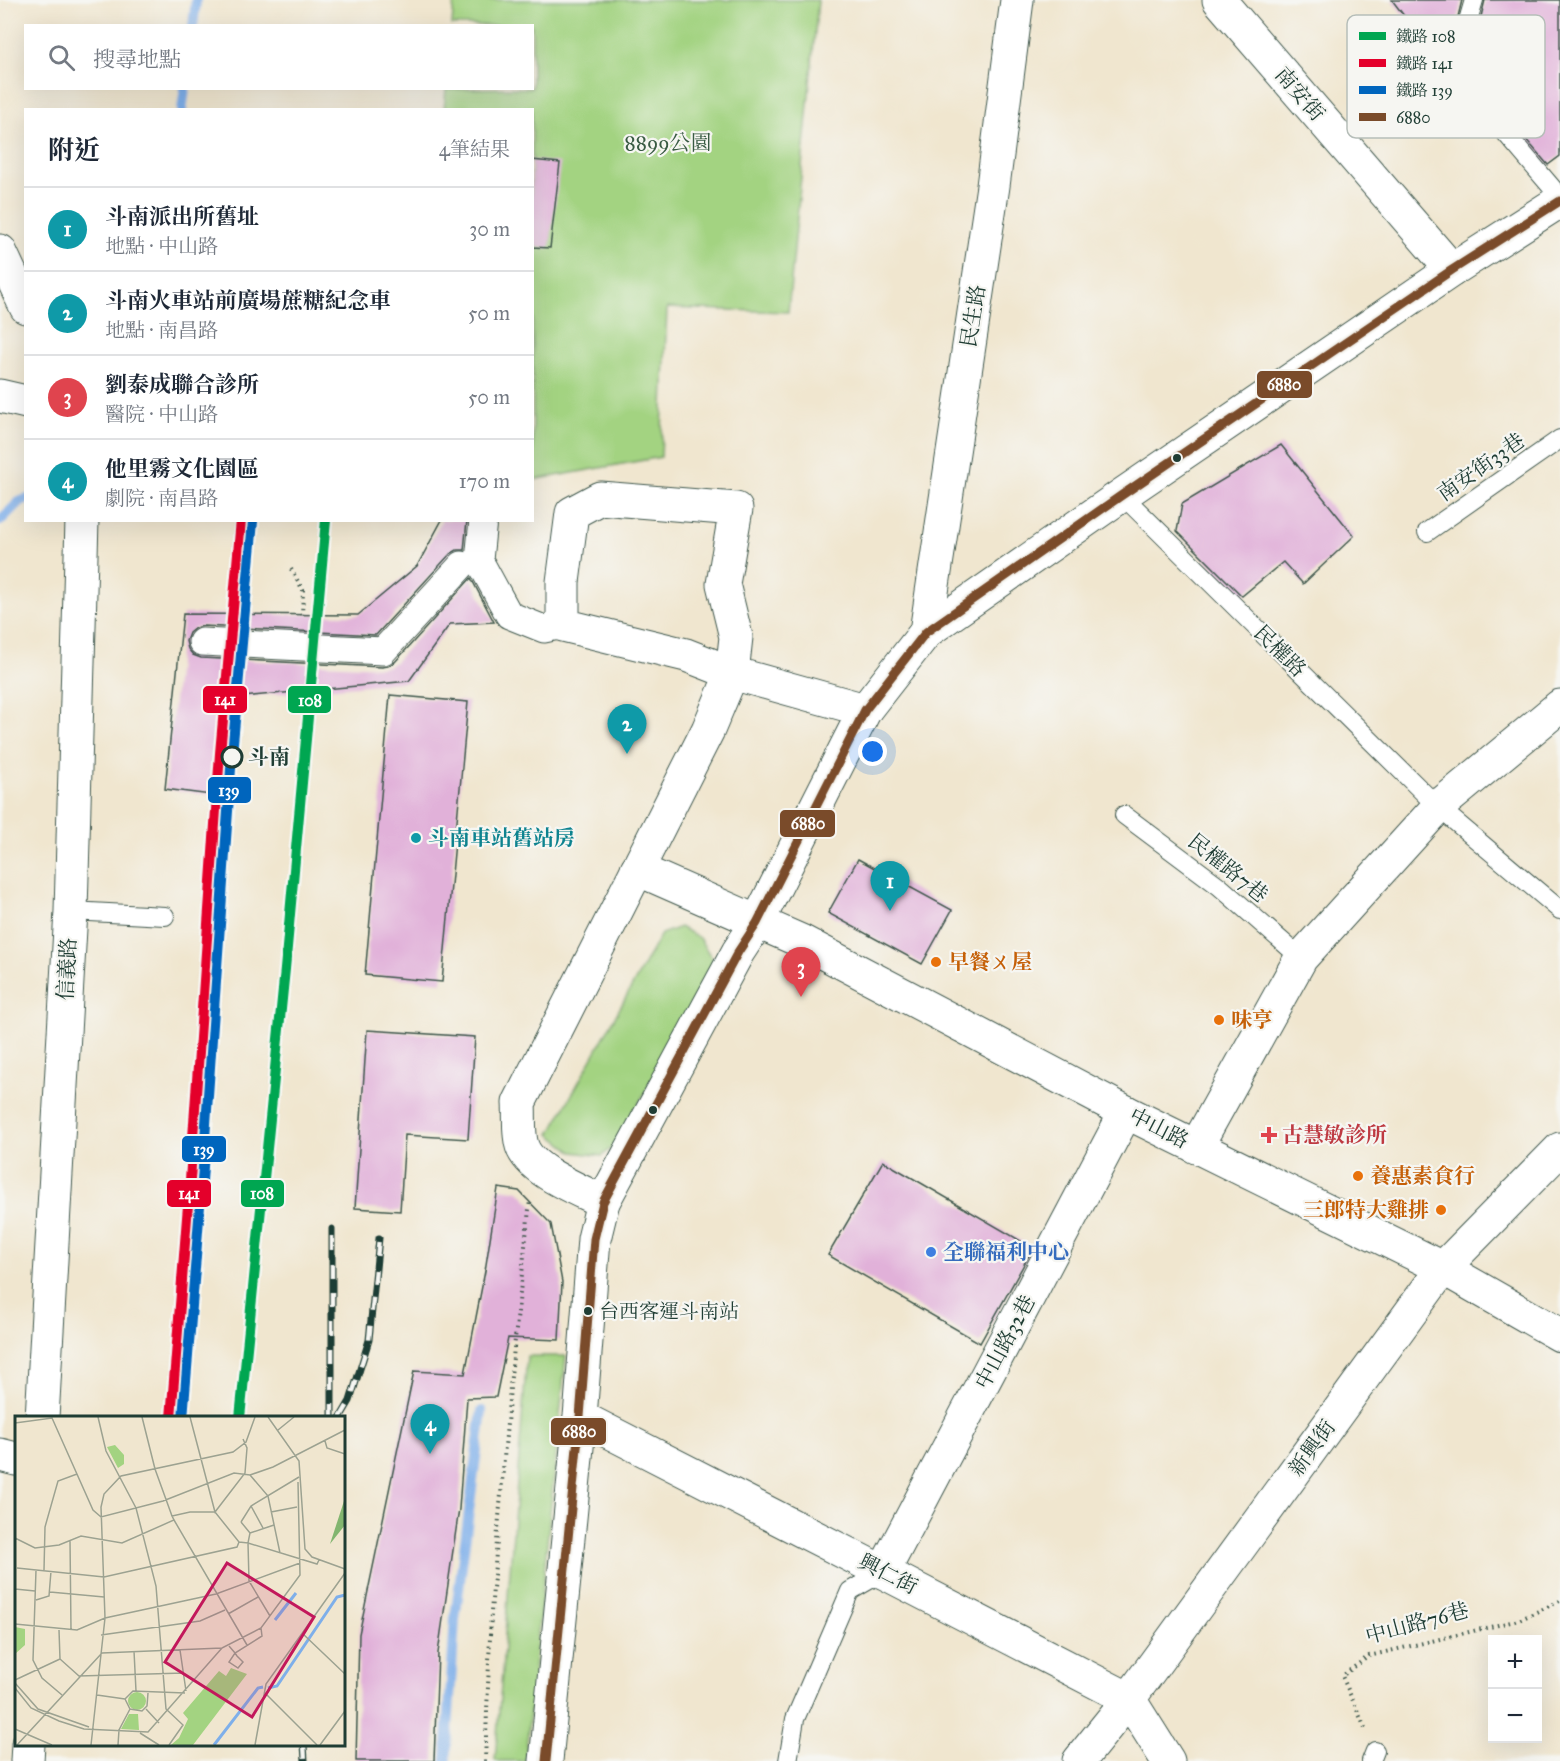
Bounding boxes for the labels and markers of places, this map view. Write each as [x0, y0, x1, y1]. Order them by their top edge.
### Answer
unlabelled marker [1171, 452, 1183, 464]
pin: 2 [608, 704, 646, 754]
place label: 斗南 [248, 744, 290, 770]
marker: 斗南 [221, 746, 243, 768]
place label: 斗南車站舊站房 [428, 825, 575, 851]
marker: 斗南車站舊站房 [409, 831, 423, 845]
pin: 1 [870, 862, 910, 911]
pin: 3 [782, 948, 820, 997]
place label: 早餐ㄨ屋 [948, 949, 1032, 975]
marker: 早餐ㄨ屋 [929, 955, 943, 969]
place label: 味亨 [1231, 1007, 1273, 1033]
marker: 味亨 [1212, 1013, 1226, 1027]
unlabelled marker [647, 1104, 659, 1116]
place label: 古慧敏診所 [1282, 1122, 1387, 1148]
marker: 古慧敏診所 [1260, 1126, 1278, 1144]
place label: 養惠素食行 [1370, 1163, 1475, 1189]
marker: 養惠素食行 [1351, 1169, 1365, 1183]
place label: 三郎特大雞排 [1303, 1197, 1429, 1223]
marker: 三郎特大雞排 [1434, 1203, 1448, 1217]
place label: 全聯福利中心 [943, 1239, 1069, 1265]
marker: 全聯福利中心 [924, 1245, 938, 1259]
place label: 台西客運斗南站 [599, 1299, 739, 1323]
marker: 台西客運斗南站 [582, 1305, 594, 1317]
pin: 4 [410, 1404, 450, 1454]

